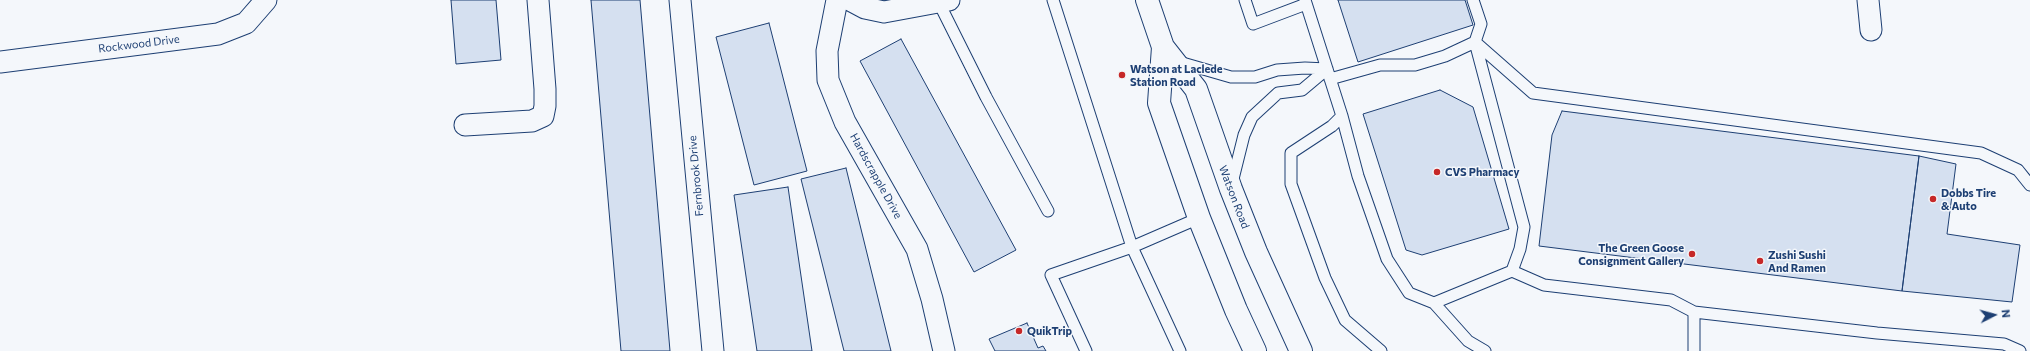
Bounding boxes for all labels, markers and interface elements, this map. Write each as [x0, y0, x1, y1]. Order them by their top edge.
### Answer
street label: Rockwood Drive [98, 32, 180, 56]
place label: Watson at Laclede Station Road [1130, 62, 1223, 88]
marker: Watson at Laclede Station Road [1117, 70, 1127, 80]
street label: Hardscrapple Drive [847, 131, 905, 221]
street label: Fernbrook Drive [686, 135, 706, 217]
street label: Watson Road [1216, 164, 1252, 230]
place label: CVS Pharmacy [1445, 165, 1519, 179]
marker: CVS Pharmacy [1432, 167, 1442, 177]
place label: Dobbs Tire & Auto [1941, 186, 1996, 212]
marker: Dobbs Tire & Auto [1928, 194, 1938, 204]
place label: The Green Goose Consignment Gallery [1578, 241, 1684, 267]
place label: Zushi Sushi And Ramen [1768, 248, 1826, 274]
marker: The Green Goose Consignment Gallery [1687, 249, 1697, 259]
marker: Zushi Sushi And Ramen [1755, 256, 1765, 266]
north arrow [1974, 295, 2014, 335]
text: N [2000, 309, 2013, 318]
place label: QuikTrip [1027, 324, 1072, 338]
marker: QuikTrip [1014, 326, 1024, 336]

